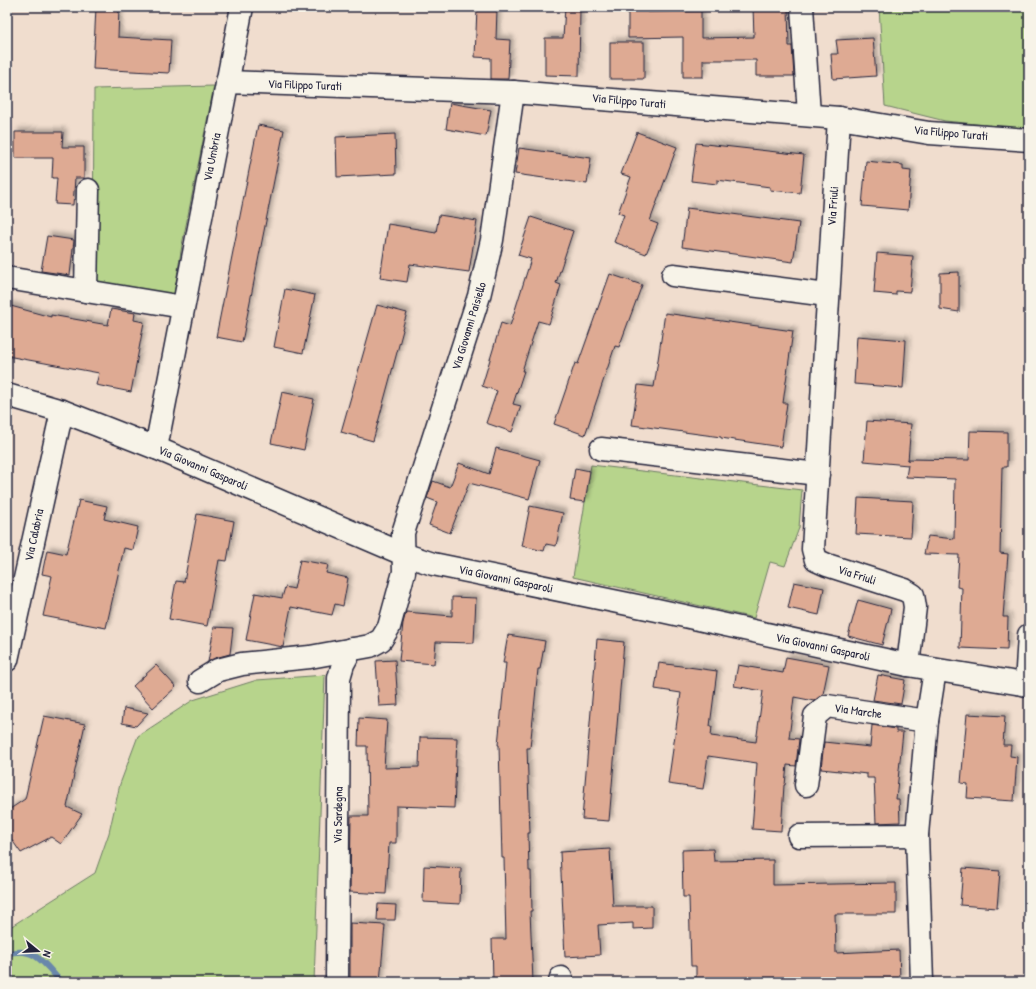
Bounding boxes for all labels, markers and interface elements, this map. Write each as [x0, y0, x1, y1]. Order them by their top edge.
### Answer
street label: Via Filippo Turati [268, 75, 342, 94]
street label: Via Filippo Turati [591, 89, 667, 112]
street label: Via Filippo Turati [913, 121, 989, 144]
street label: Via Umbria [199, 131, 225, 182]
street label: Via Friuli [823, 186, 842, 226]
street label: Via Giovanni Paisiello [447, 280, 490, 372]
street label: Via Giovanni Gasparoli [156, 441, 251, 494]
street label: Via Calabria [20, 507, 47, 563]
street label: Via Giovanni Gasparoli [457, 560, 555, 597]
street label: Via Friuli [836, 560, 879, 589]
street label: Via Giovanni Gasparoli [774, 628, 872, 665]
street label: Via Marche [833, 699, 883, 722]
street label: Via Sardegna [329, 786, 346, 843]
north arrow [18, 931, 58, 971]
text: N [40, 949, 55, 959]

